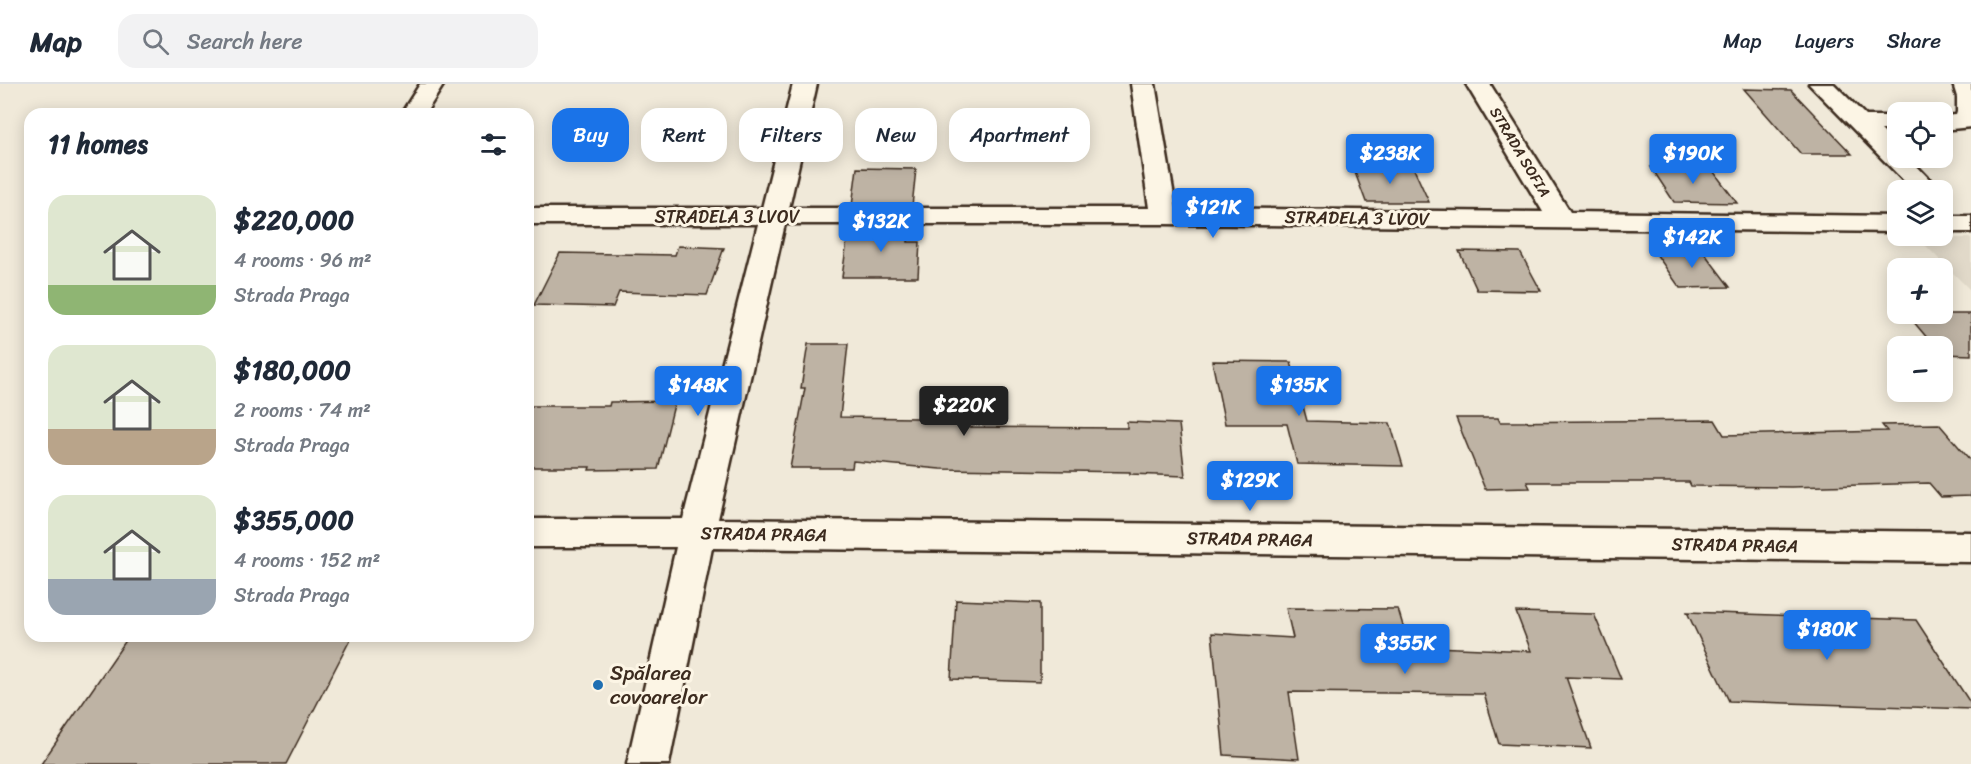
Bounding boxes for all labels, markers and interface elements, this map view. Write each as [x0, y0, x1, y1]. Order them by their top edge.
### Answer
search box [118, 14, 538, 68]
text: Map [30, 17, 82, 66]
text: Search here [187, 22, 303, 61]
text: Map [1723, 22, 1762, 60]
text: Layers [1795, 22, 1854, 60]
text: Share [1887, 22, 1941, 60]
icon: search [139, 25, 172, 58]
street label: STRADA SOFIA [1483, 102, 1557, 202]
map controls [1887, 102, 1953, 402]
button: locate [1887, 102, 1953, 168]
chip: Buy [552, 108, 629, 162]
chip: Rent [641, 108, 727, 162]
chip: Filters [739, 108, 843, 162]
chip: New [855, 108, 937, 162]
chip: Apartment [949, 108, 1090, 162]
text: 11 homes [48, 121, 148, 167]
icon: filters [477, 128, 510, 161]
pin: $238K [1348, 134, 1432, 185]
pin: $190K [1651, 134, 1735, 185]
text: $238K [1360, 136, 1420, 171]
text: $190K [1663, 136, 1723, 171]
button: layers [1887, 180, 1953, 246]
pin: $121K [1171, 188, 1255, 239]
text: $121K [1186, 190, 1240, 225]
text: $220,000 [234, 197, 354, 243]
street label: STRADELA 3 LVOV [655, 201, 801, 233]
street label: STRADELA 3 LVOV [1284, 201, 1431, 235]
pin: $132K [839, 202, 923, 253]
text: $132K [853, 204, 909, 239]
pin: $142K [1650, 218, 1734, 269]
icon: home [96, 219, 168, 291]
text: $142K [1663, 220, 1721, 255]
text: 4 rooms · 96 m² [234, 243, 372, 278]
button: + [1887, 258, 1953, 324]
text: Strada Praga [234, 278, 350, 313]
button: − [1887, 336, 1953, 402]
text: $180,000 [234, 347, 351, 393]
pin: $148K [656, 366, 740, 417]
pin: $135K [1257, 366, 1341, 417]
text: $148K [669, 368, 727, 403]
text: $135K [1270, 368, 1328, 403]
icon: home [96, 369, 168, 441]
pin: $220K [922, 386, 1006, 437]
text: $220K [933, 388, 995, 423]
text: 2 rooms · 74 m² [234, 393, 371, 428]
text: Strada Praga [234, 428, 350, 463]
pin: $129K [1208, 461, 1292, 512]
text: $129K [1221, 463, 1279, 498]
text: $355,000 [234, 497, 354, 543]
street label: STRADA PRAGA [700, 517, 828, 551]
icon: home [96, 519, 168, 591]
street label: STRADA PRAGA [1186, 522, 1314, 556]
street label: STRADA PRAGA [1671, 528, 1799, 562]
text: 4 rooms · 152 m² [234, 543, 380, 578]
text: Strada Praga [234, 578, 350, 613]
pin: $180K [1785, 610, 1869, 661]
text: $180K [1798, 612, 1856, 647]
pin: $355K [1363, 624, 1447, 675]
text: $355K [1374, 626, 1436, 661]
place label: Spălarea covoarelor [610, 654, 708, 716]
marker: Spălarea covoarelor [591, 678, 605, 692]

